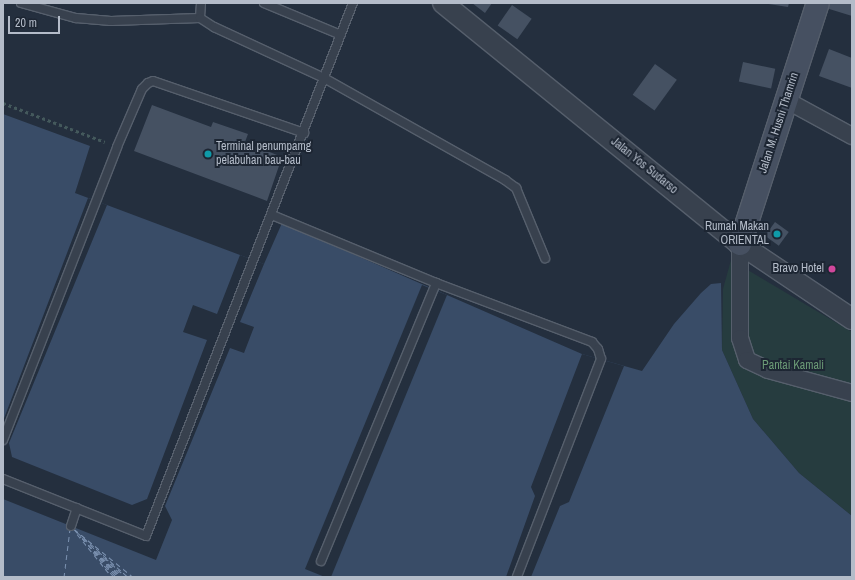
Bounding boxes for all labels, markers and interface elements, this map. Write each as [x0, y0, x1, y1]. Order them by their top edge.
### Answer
scale bar [10, 8, 62, 34]
text: 20 m [15, 15, 37, 31]
street label: Jalan M. Husni Thamrin [756, 71, 802, 175]
street label: Jalan Yos Sudarso [608, 135, 680, 197]
place label: Terminal penumpamg pelabuhan bau-bau [216, 140, 311, 168]
marker: Terminal penumpamg pelabuhan bau-bau [203, 149, 213, 159]
place label: Rumah Makan ORIENTAL [705, 220, 769, 248]
marker: Rumah Makan ORIENTAL [772, 229, 782, 239]
place label: Bravo Hotel [773, 262, 824, 276]
marker: Bravo Hotel [827, 264, 837, 274]
park label: Pantai Kamali [762, 359, 824, 373]

